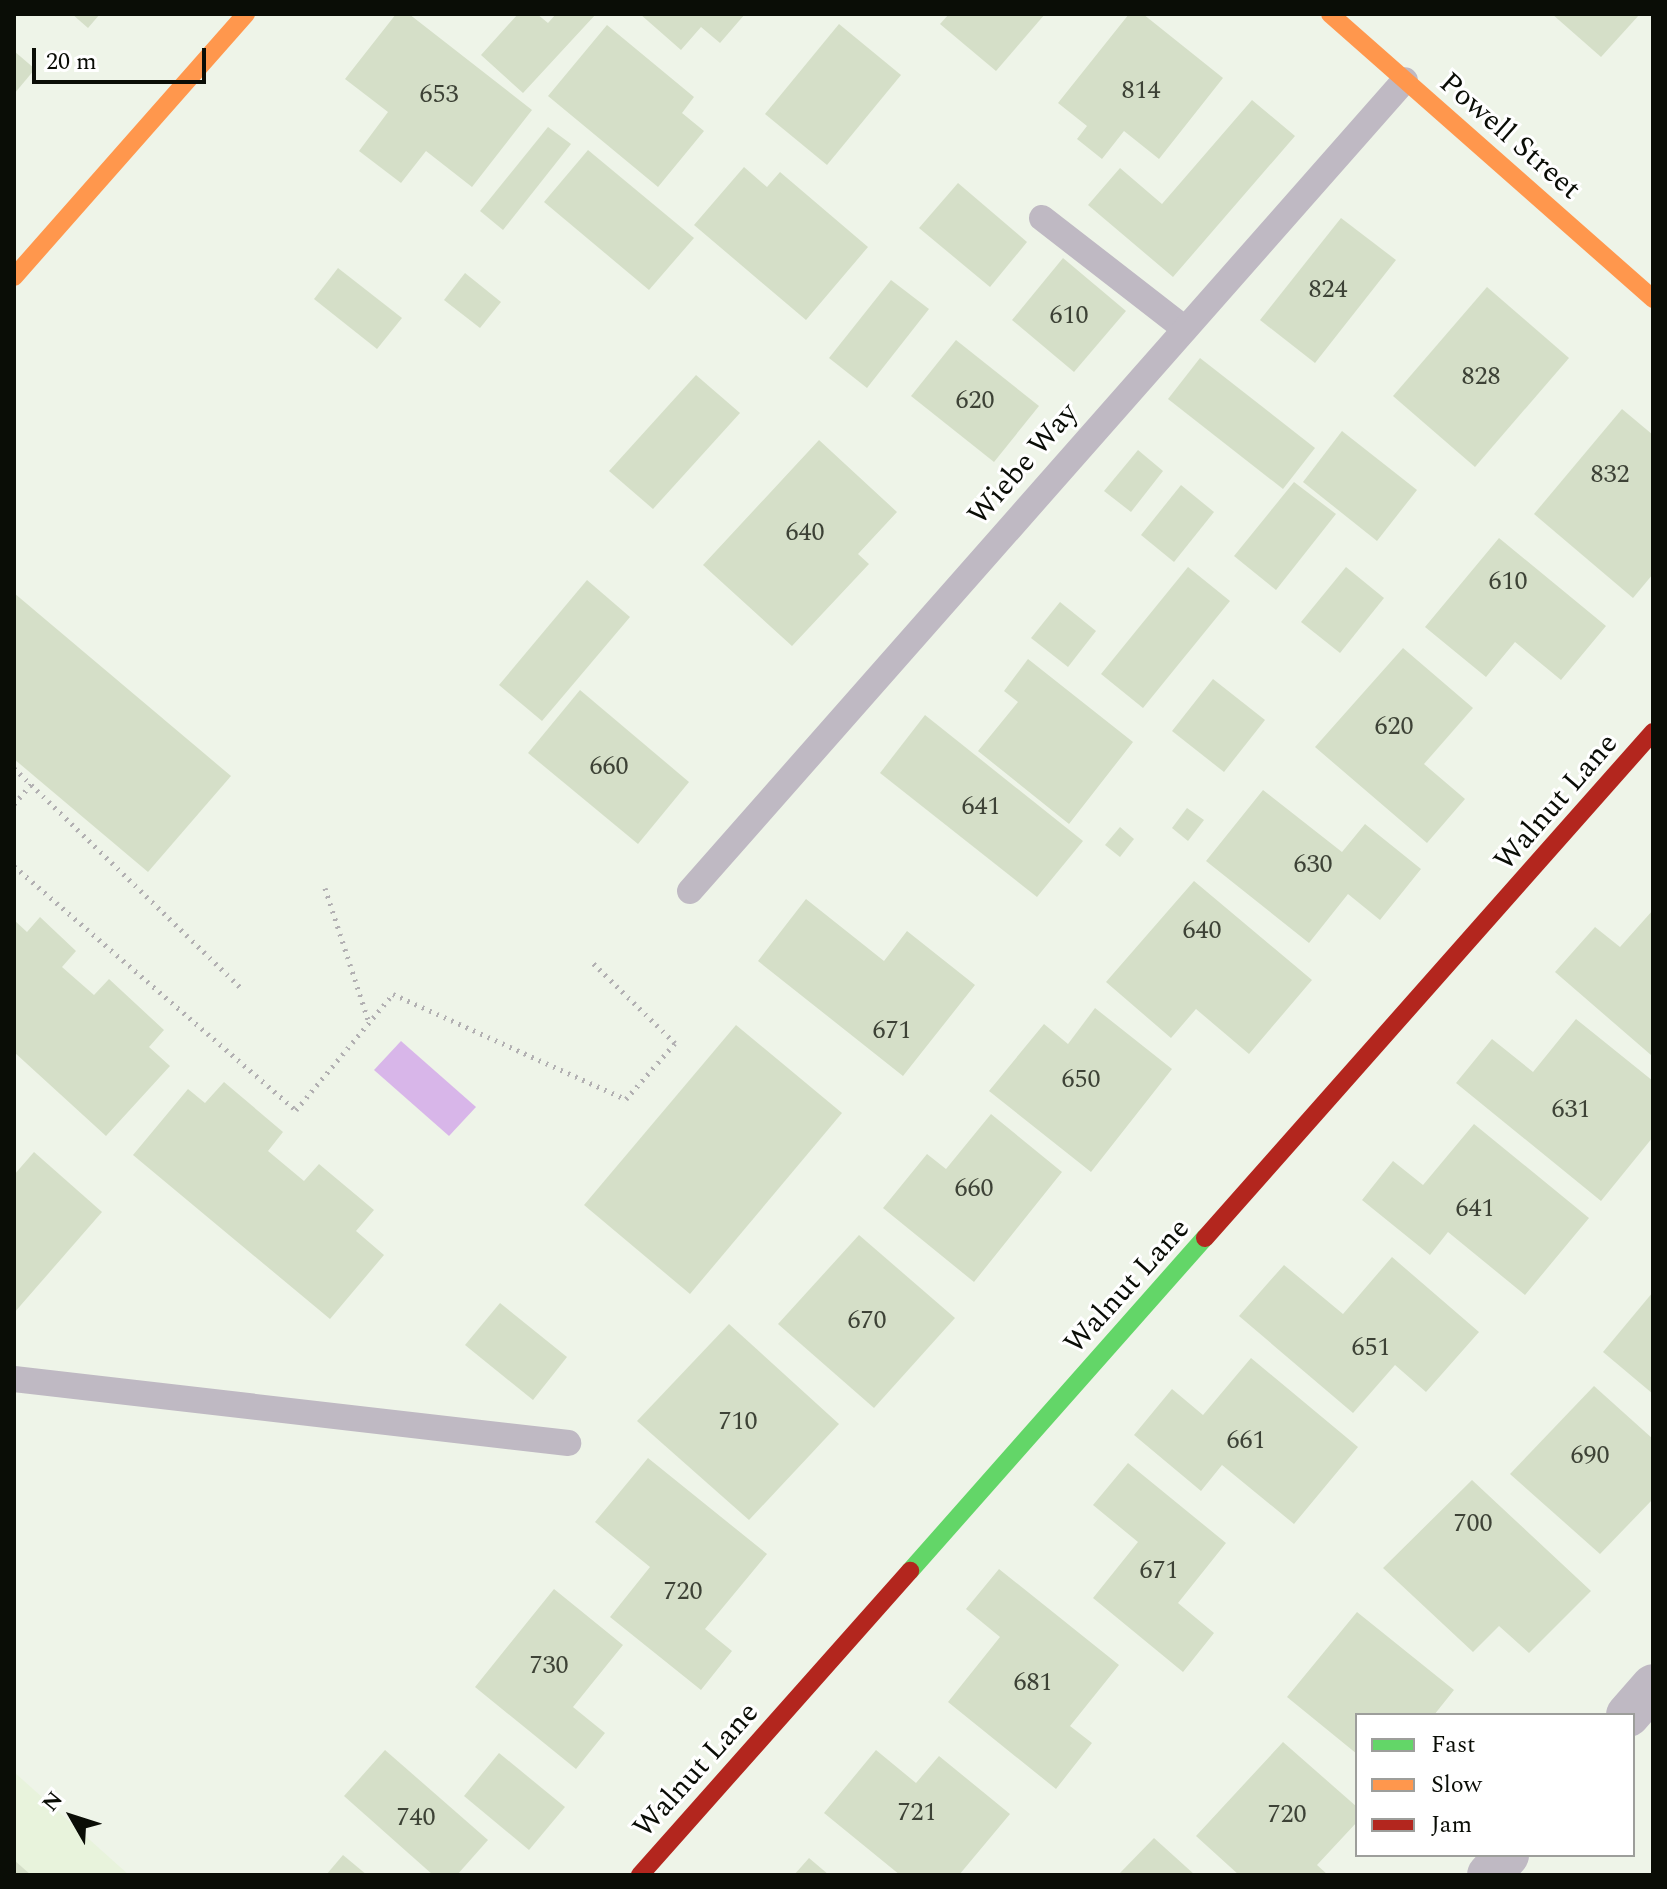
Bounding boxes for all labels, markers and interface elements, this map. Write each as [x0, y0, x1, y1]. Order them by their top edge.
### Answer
scale bar [36, 32, 210, 82]
text: 20 m [46, 44, 97, 80]
street label: Powell Street [1432, 65, 1588, 207]
house number: 814 [1122, 75, 1160, 107]
house number: 653 [420, 79, 458, 111]
house number: 824 [1309, 274, 1347, 306]
house number: 610 [1050, 300, 1088, 332]
house number: 828 [1462, 361, 1500, 393]
house number: 620 [956, 385, 994, 417]
street label: Wiebe Way [960, 396, 1086, 532]
house number: 832 [1591, 459, 1629, 491]
house number: 640 [786, 517, 824, 549]
house number: 610 [1489, 566, 1527, 598]
house number: 620 [1375, 711, 1413, 743]
street label: Walnut Lane [1487, 726, 1625, 878]
house number: 660 [590, 751, 628, 783]
house number: 641 [962, 791, 1000, 823]
house number: 630 [1294, 849, 1332, 881]
house number: 640 [1183, 915, 1221, 947]
house number: 671 [873, 1015, 911, 1047]
house number: 650 [1062, 1064, 1100, 1096]
house number: 631 [1552, 1094, 1590, 1126]
house number: 660 [955, 1173, 993, 1205]
house number: 641 [1456, 1193, 1494, 1225]
street label: Walnut Lane [1057, 1211, 1197, 1361]
house number: 670 [848, 1305, 886, 1337]
house number: 651 [1352, 1332, 1390, 1364]
house number: 710 [719, 1406, 757, 1438]
house number: 661 [1227, 1425, 1265, 1457]
house number: 690 [1571, 1440, 1609, 1472]
house number: 700 [1454, 1508, 1492, 1540]
house number: 671 [1140, 1555, 1178, 1587]
house number: 720 [664, 1576, 702, 1608]
house number: 730 [530, 1650, 568, 1682]
house number: 681 [1014, 1667, 1052, 1699]
street label: Walnut Lane [626, 1695, 766, 1845]
legend [1355, 1713, 1635, 1857]
text: Fast [1431, 1727, 1476, 1763]
text: Slow [1431, 1767, 1482, 1803]
north arrow [32, 1777, 112, 1857]
text: N [34, 1784, 71, 1819]
house number: 721 [898, 1797, 936, 1829]
house number: 720 [1268, 1799, 1306, 1831]
house number: 740 [397, 1802, 435, 1834]
text: Jam [1431, 1807, 1472, 1843]

